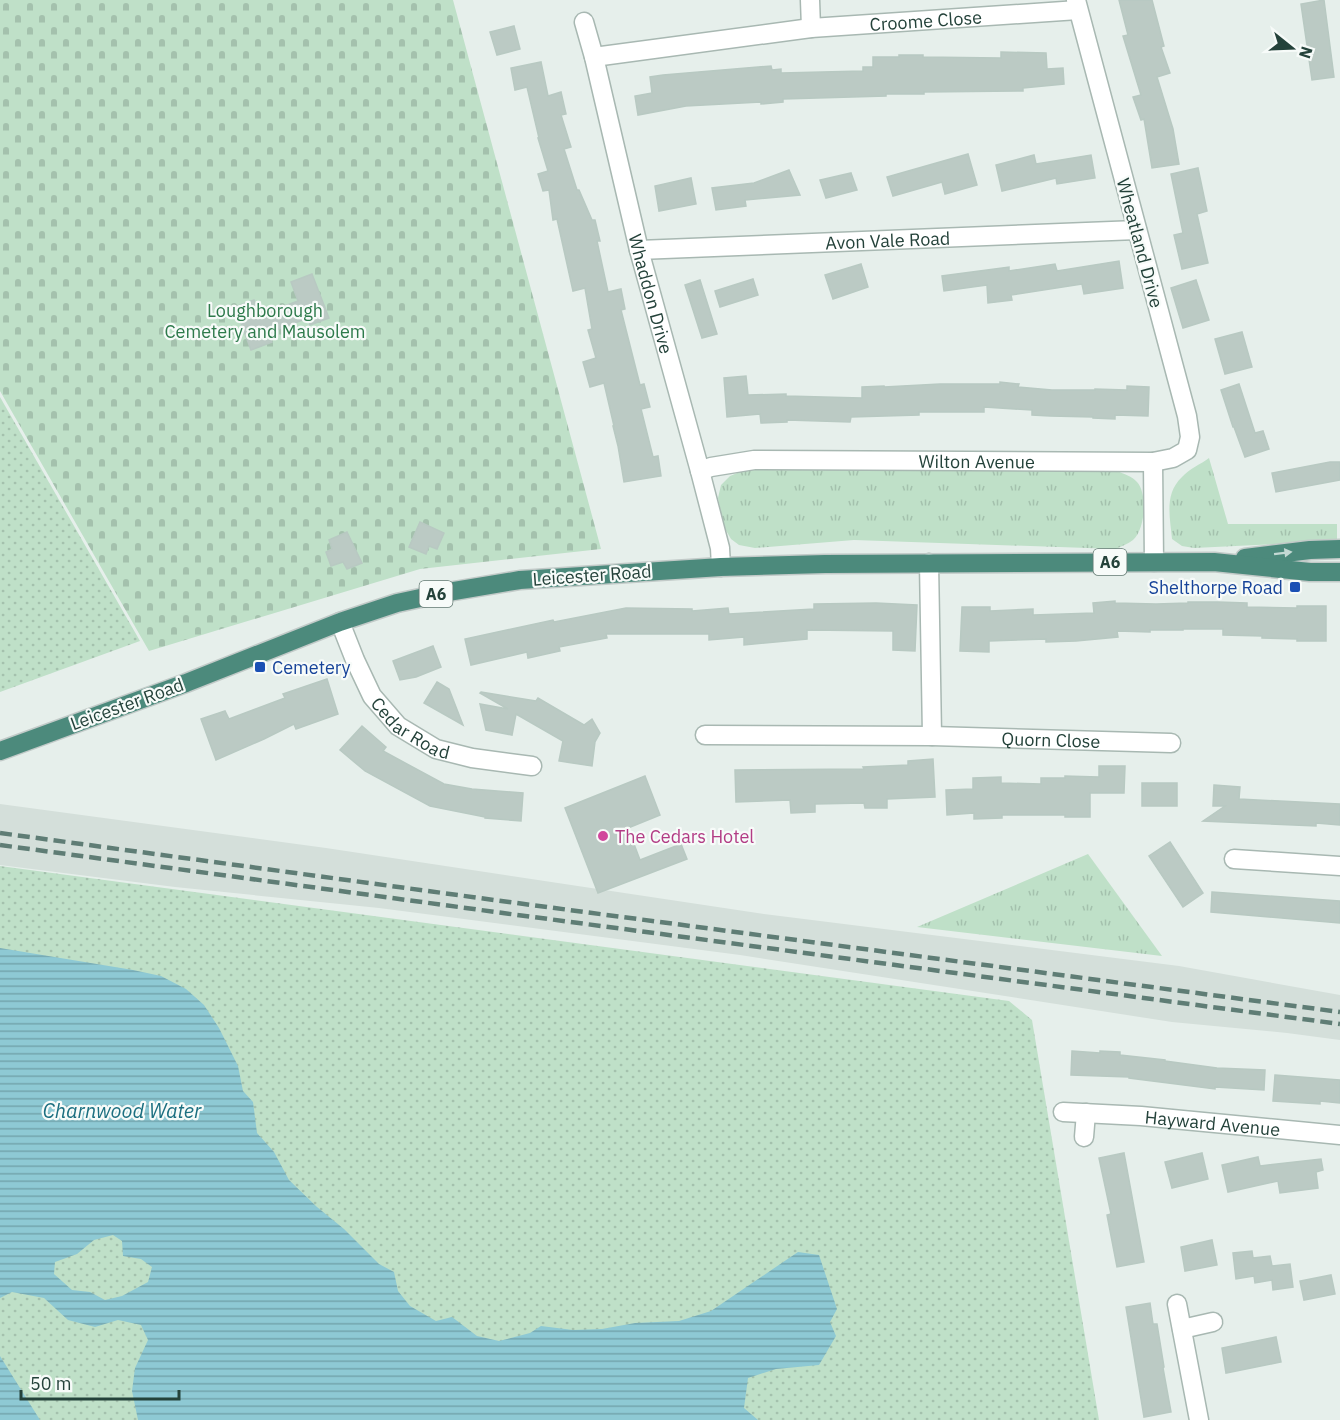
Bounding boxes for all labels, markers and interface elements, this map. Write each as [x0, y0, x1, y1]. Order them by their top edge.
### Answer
street label: Croome Close [869, 5, 983, 36]
north arrow [1262, 18, 1322, 78]
text: N [1295, 44, 1318, 61]
street label: Wheatland Drive [1112, 176, 1168, 310]
street label: Avon Vale Road [825, 226, 951, 254]
street label: Whaddon Drive [624, 232, 679, 356]
park label: Loughborough Cemetery and Mausolem [164, 299, 366, 343]
street label: Wilton Avenue [918, 449, 1035, 473]
road number: A6 [1094, 549, 1126, 575]
one-way arrow [1273, 549, 1292, 558]
street label: Leicester Road [532, 559, 652, 591]
place label: Shelthorpe Road [1148, 576, 1283, 599]
marker: Shelthorpe Road [1288, 580, 1302, 594]
road number: A6 [420, 581, 452, 607]
place label: Cemetery [272, 656, 351, 679]
marker: Cemetery [253, 660, 267, 674]
street label: Leicester Road [67, 673, 187, 735]
street label: Cedar Road [366, 692, 452, 764]
street label: Quorn Close [1001, 727, 1101, 752]
place label: The Cedars Hotel [615, 825, 754, 848]
marker: The Cedars Hotel [596, 829, 610, 843]
water label: Charnwood Water [43, 1097, 202, 1124]
street label: Hayward Avenue [1144, 1105, 1281, 1141]
scale bar [21, 1363, 178, 1401]
text: 50 m [30, 1372, 72, 1395]

